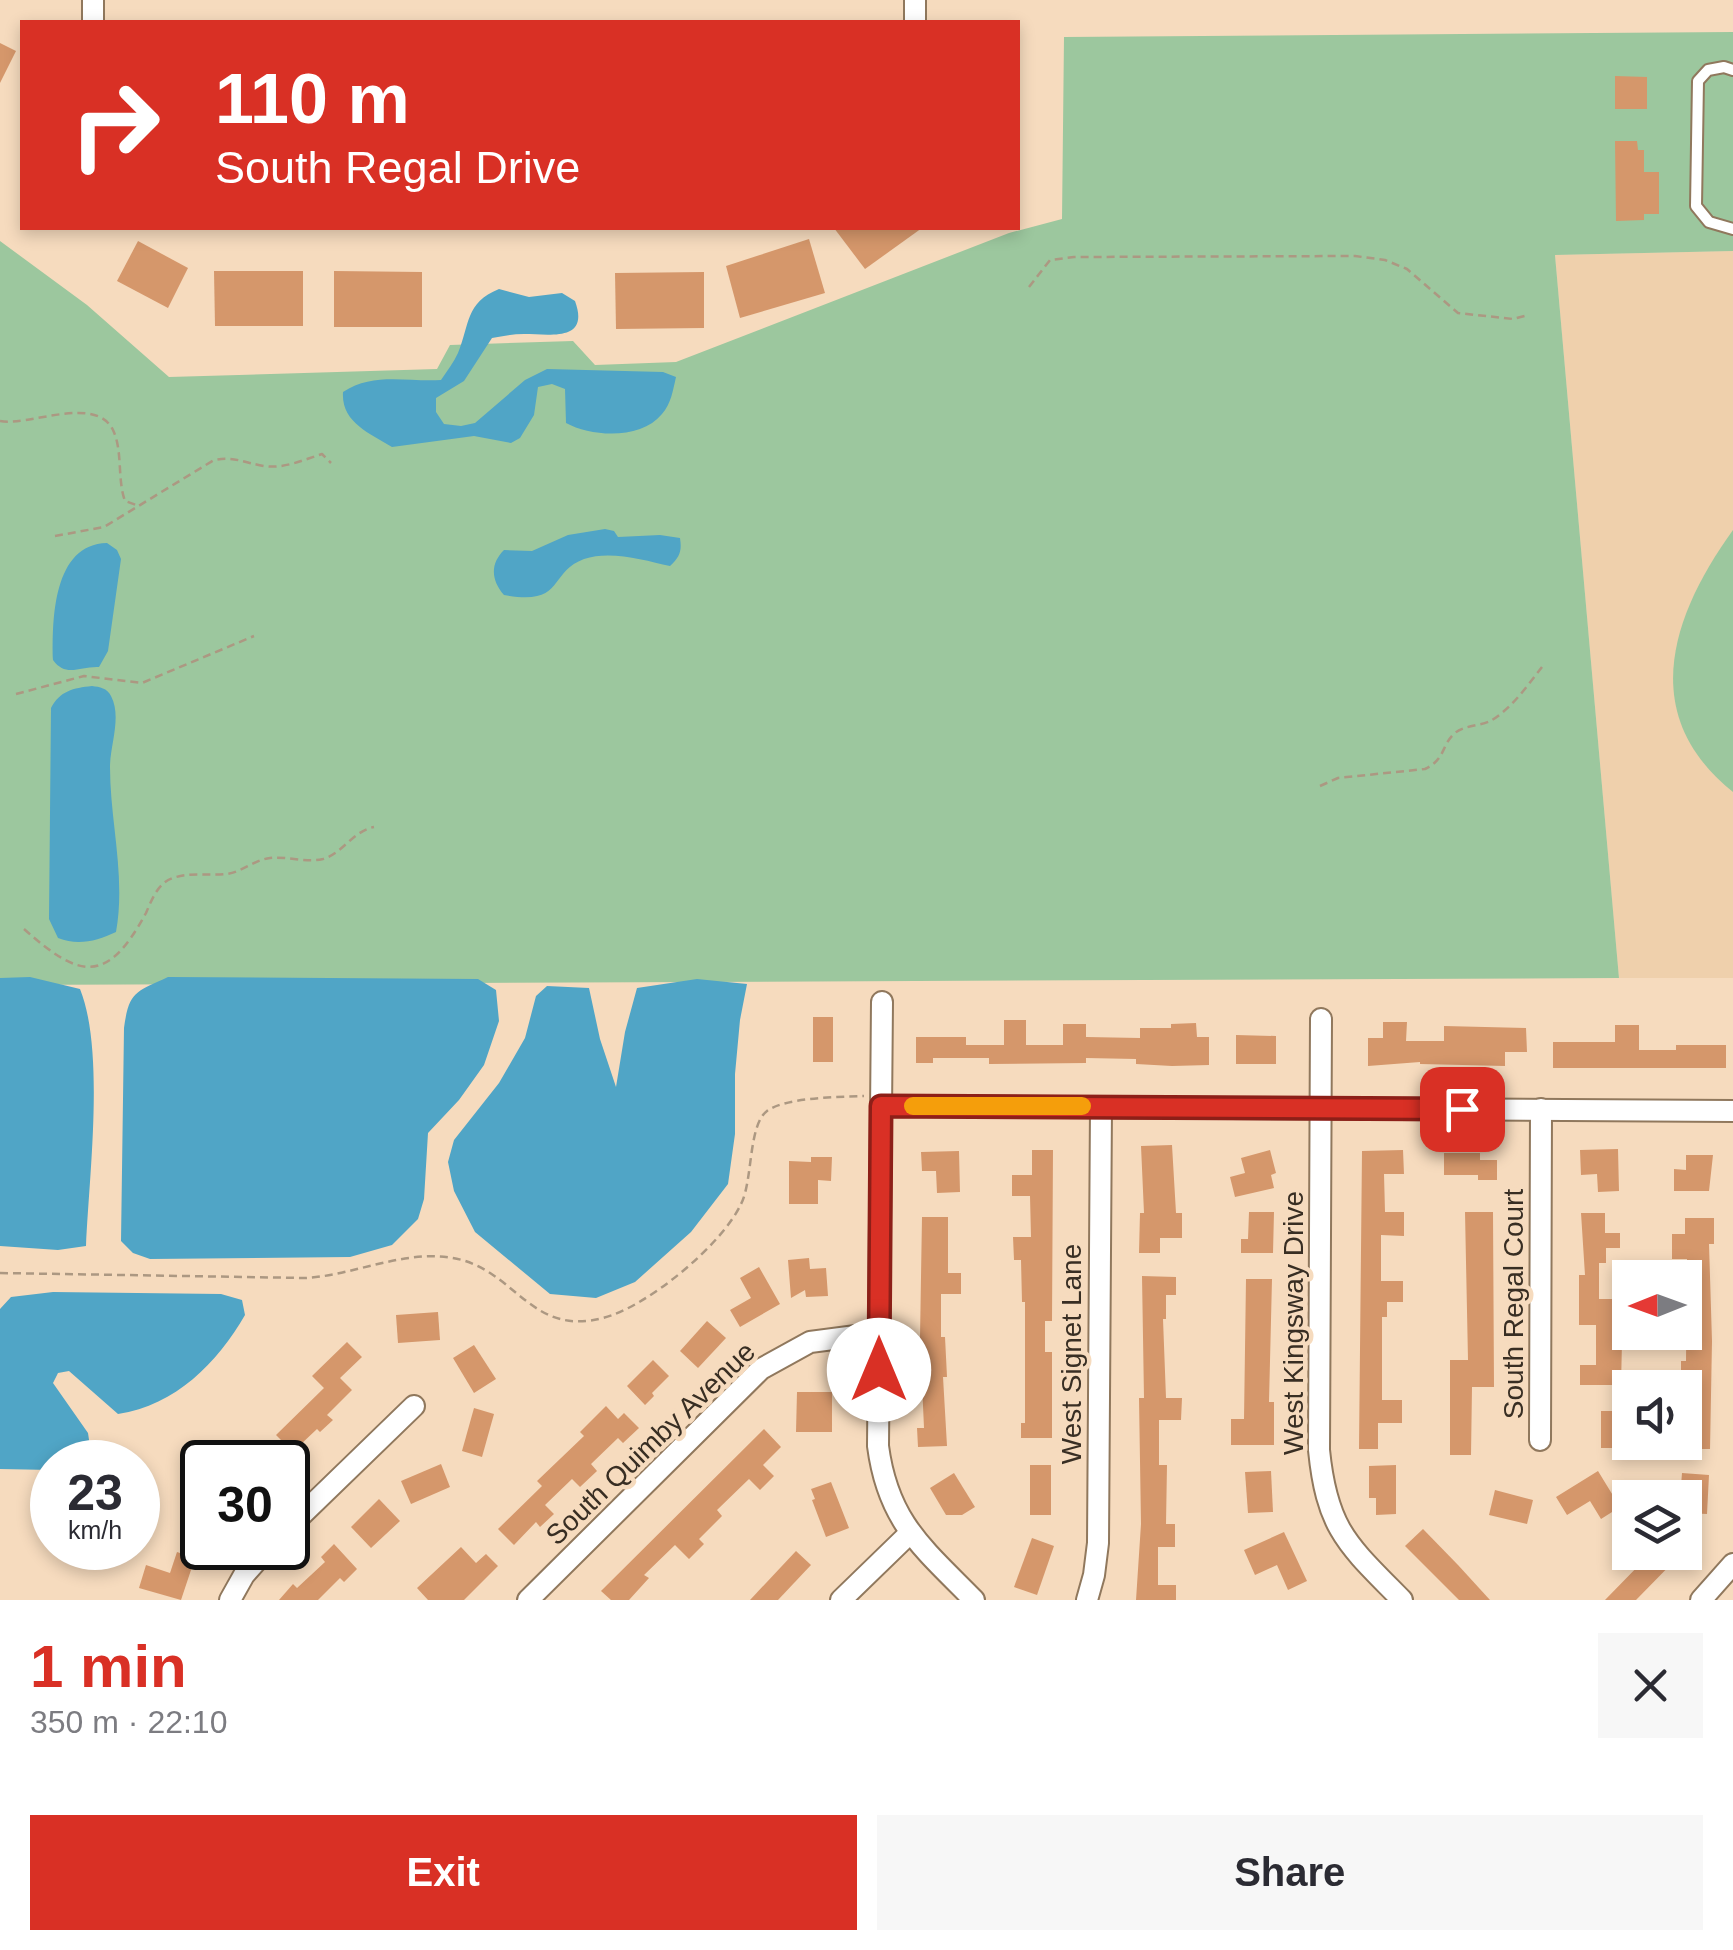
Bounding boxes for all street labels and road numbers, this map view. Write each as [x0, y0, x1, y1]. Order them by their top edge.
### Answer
street label: South Regal Court [1498, 1189, 1529, 1419]
street label: West Kingsway Drive [1278, 1191, 1309, 1455]
street label: West Signet Lane [1056, 1244, 1087, 1464]
street label: South Quimby Avenue [540, 1336, 761, 1551]

